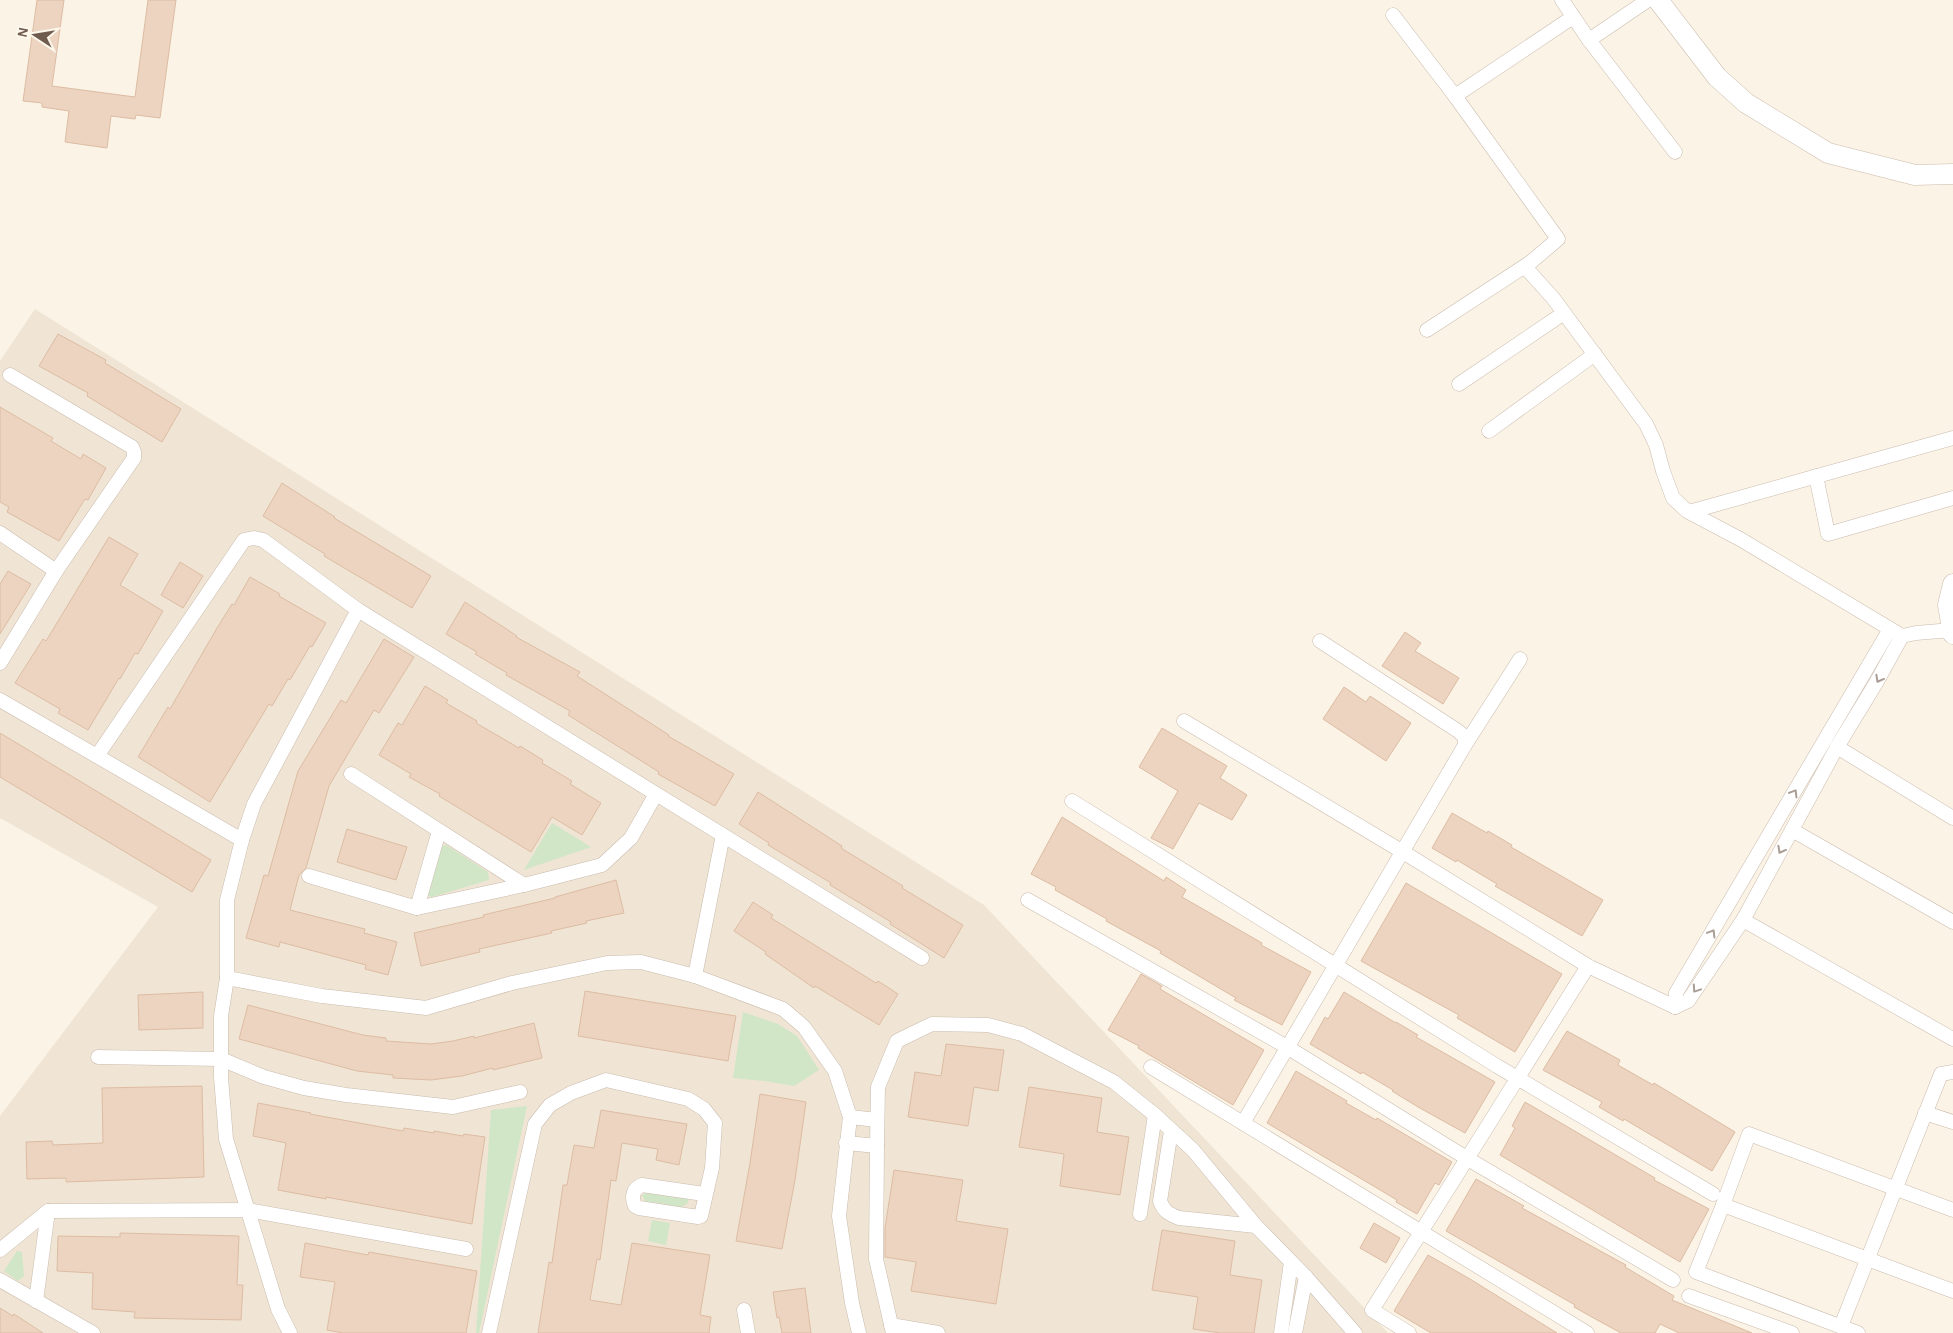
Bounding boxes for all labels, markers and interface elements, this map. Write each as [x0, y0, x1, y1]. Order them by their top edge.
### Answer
north arrow [10, 10, 60, 60]
text: N [15, 26, 31, 39]
one-way arrow [1875, 673, 1885, 682]
one-way arrow [1788, 790, 1798, 799]
one-way arrow [1777, 845, 1787, 854]
one-way arrow [1705, 930, 1715, 939]
one-way arrow [1693, 983, 1702, 992]

